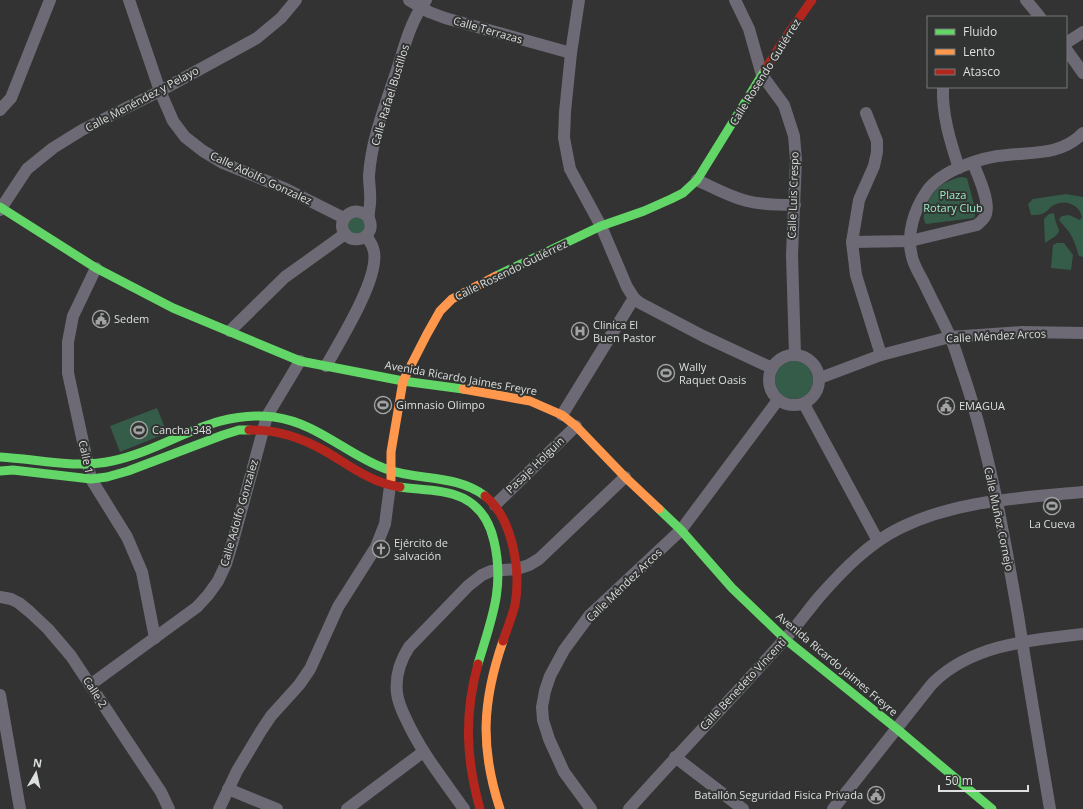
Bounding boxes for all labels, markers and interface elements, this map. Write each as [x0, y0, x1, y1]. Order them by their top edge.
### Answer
street label: Calle Terrazas [452, 12, 525, 47]
street label: Calle Rosendo Gutiérrez [726, 15, 804, 128]
legend [927, 16, 1067, 88]
text: Fluido [963, 23, 997, 40]
street label: Calle Rafael Bustillos [367, 42, 412, 147]
text: Lento [963, 43, 995, 60]
street label: Calle Menéndez y Pelayo [82, 62, 201, 135]
text: Atasco [963, 63, 1000, 80]
street label: Calle Adolfo Gonzalez [208, 147, 315, 208]
street label: Calle Luis Crespo [783, 151, 802, 239]
park label: Plaza Rotary Club [923, 187, 983, 215]
street label: Calle Rosendo Gutiérrez [452, 236, 570, 303]
public building icon: Sedem [91, 309, 111, 329]
place label: Sedem [114, 311, 149, 326]
place label: Clinica El Buen Pastor [593, 317, 656, 345]
hospital icon: Clinica El Buen Pastor [570, 321, 590, 341]
street label: Calle Méndez Arcos [946, 325, 1046, 346]
street label: Avenida Ricardo Jaimes Freyre [384, 357, 538, 398]
place label: Wally Raquet Oasis [679, 359, 746, 387]
sports icon: Wally Raquet Oasis [656, 363, 676, 383]
sports icon: Gimnasio Olimpo [373, 395, 393, 415]
public building icon: EMAGUA [936, 396, 956, 416]
place label: Gimnasio Olimpo [396, 397, 485, 412]
place label: EMAGUA [959, 398, 1005, 413]
sports icon: Cancha 348 [129, 420, 149, 440]
place label: Cancha 348 [152, 422, 212, 437]
street label: Pasaje Holguin [502, 433, 567, 496]
street label: Calle 1 [76, 439, 97, 475]
street label: Calle Adolfo Gonzalez [216, 458, 261, 568]
street label: Calle Muñoz Cornejo [981, 465, 1018, 573]
sports icon: La Cueva [1042, 496, 1062, 516]
place label: La Cueva [1029, 516, 1075, 531]
place label: Ejército de salvación [394, 535, 448, 563]
church icon: Ejército de salvación [371, 539, 391, 559]
street label: Calle Méndez Arcos [582, 545, 665, 625]
street label: Avenida Ricardo Jaimes Freyre [773, 608, 901, 719]
street label: Calle Benedeto Vincenti [696, 634, 789, 733]
street label: Calle 2 [80, 673, 111, 710]
north arrow [16, 753, 56, 793]
text: N [32, 755, 43, 771]
scale bar [939, 767, 1028, 793]
text: 50 m [945, 772, 973, 789]
public building icon: Batallón Seguridad Fisica Privada [866, 785, 886, 805]
place label: Batallón Seguridad Fisica Privada [694, 787, 863, 802]

